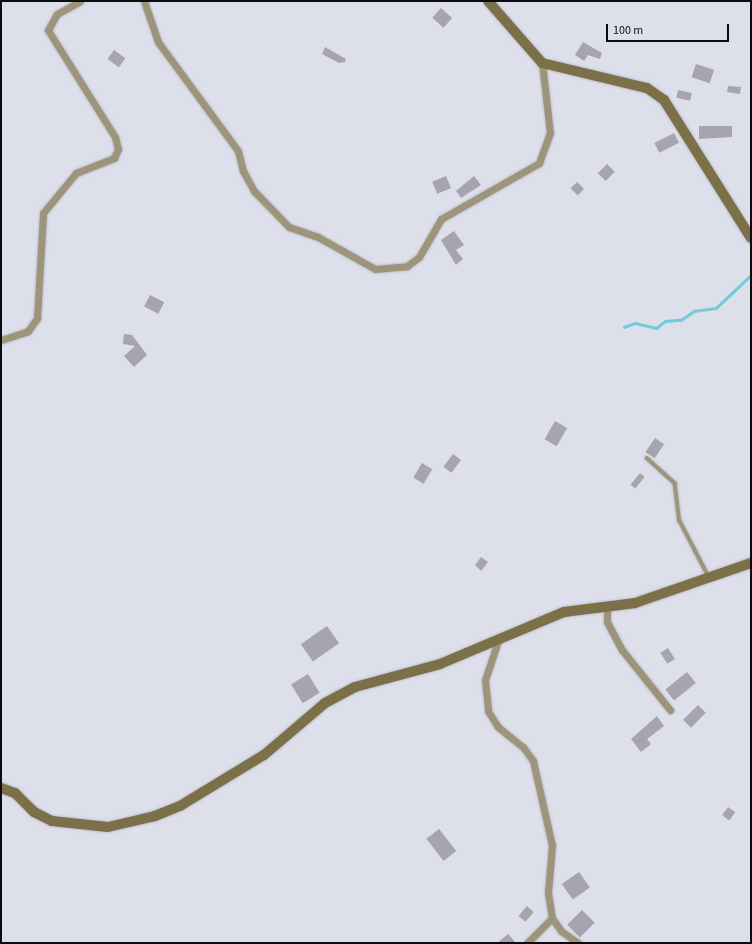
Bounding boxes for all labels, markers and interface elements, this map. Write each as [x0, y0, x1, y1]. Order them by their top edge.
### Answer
scale bar [608, 16, 731, 42]
text: 100 m [613, 22, 643, 39]

